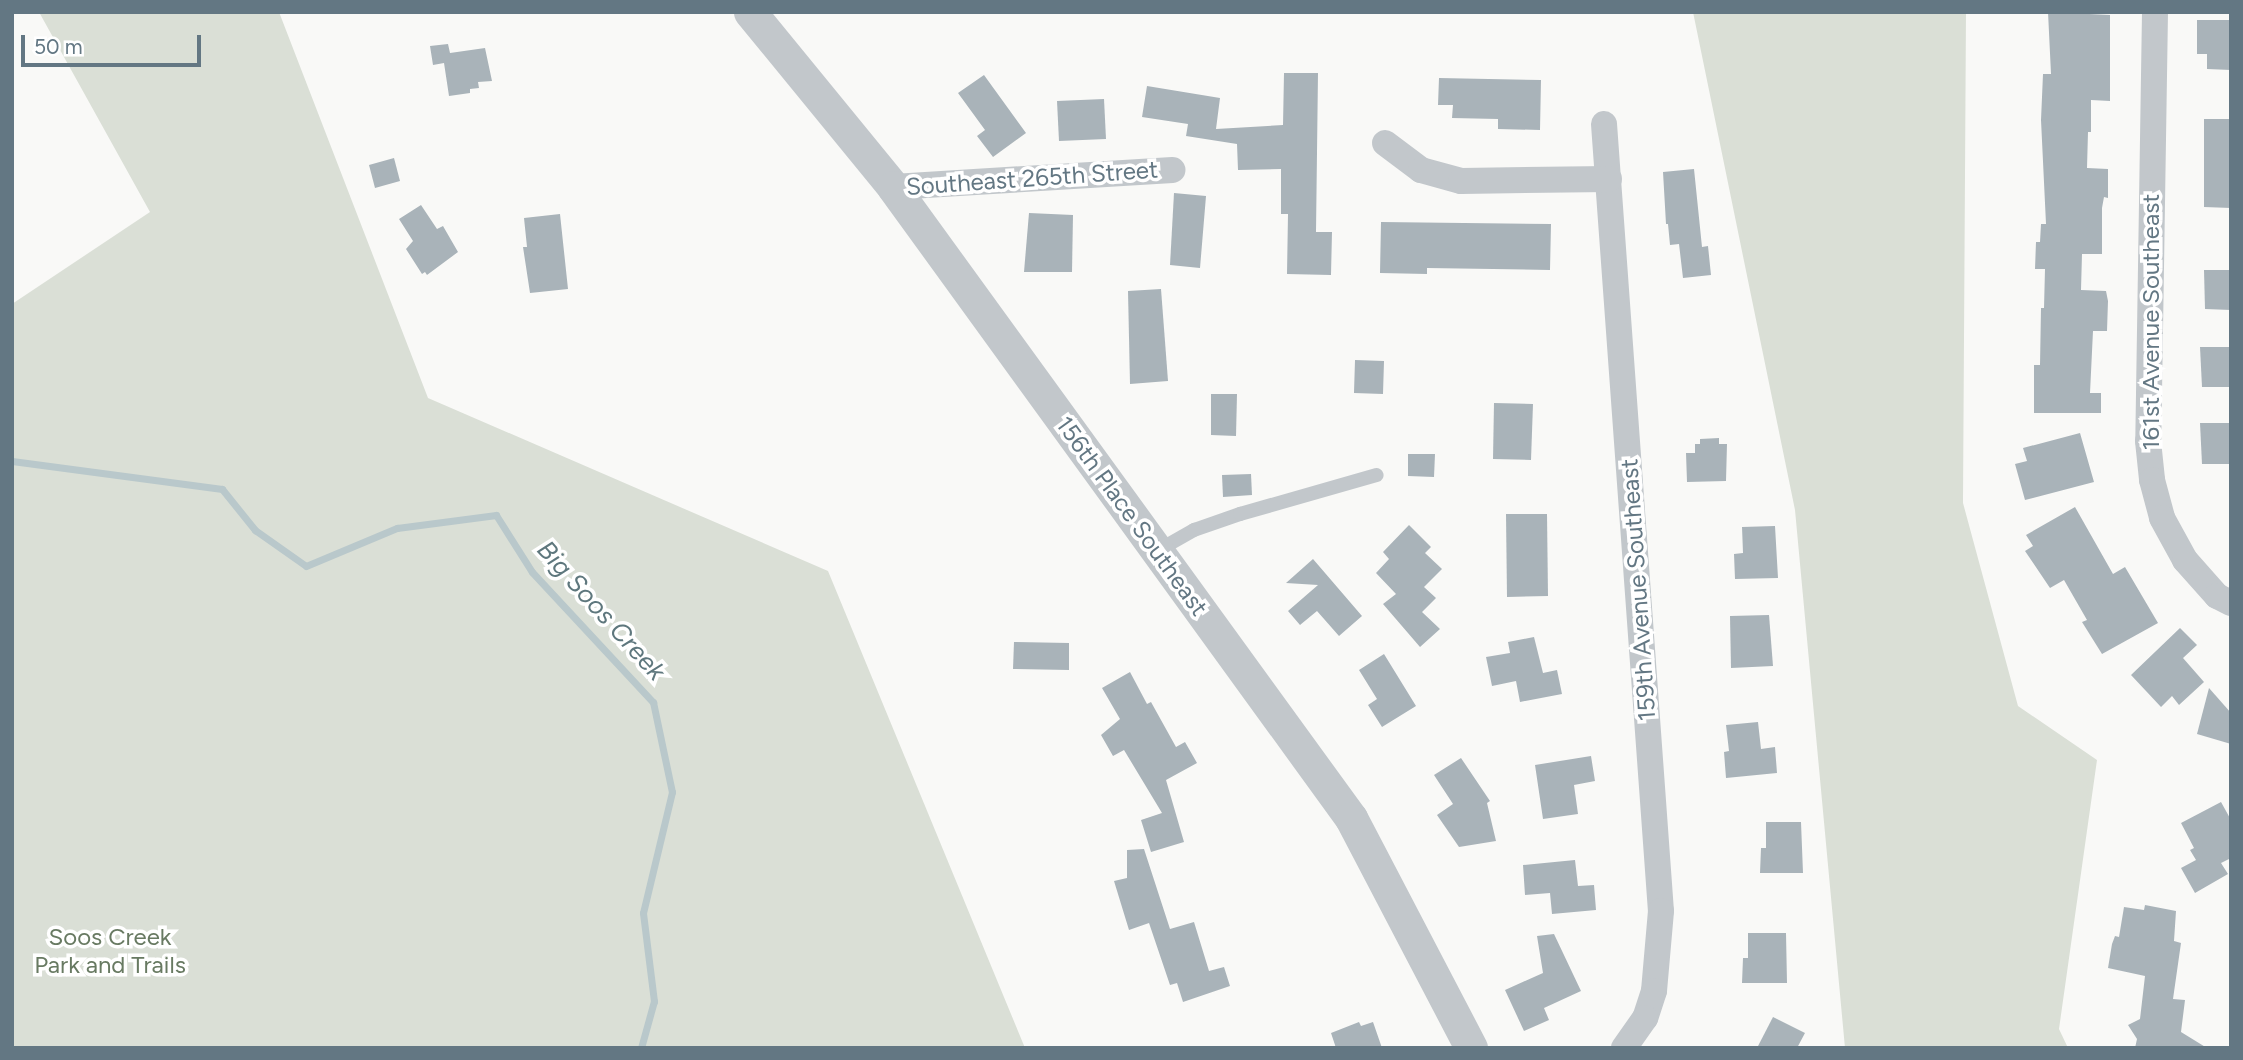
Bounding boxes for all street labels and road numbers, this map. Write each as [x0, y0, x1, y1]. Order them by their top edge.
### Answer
street label: Southeast 265th Street [905, 155, 1159, 201]
street label: 161st Avenue Southeast [2137, 194, 2165, 450]
street label: 156th Place Southeast [1050, 411, 1214, 621]
street label: 159th Avenue Southeast [1614, 458, 1662, 722]

